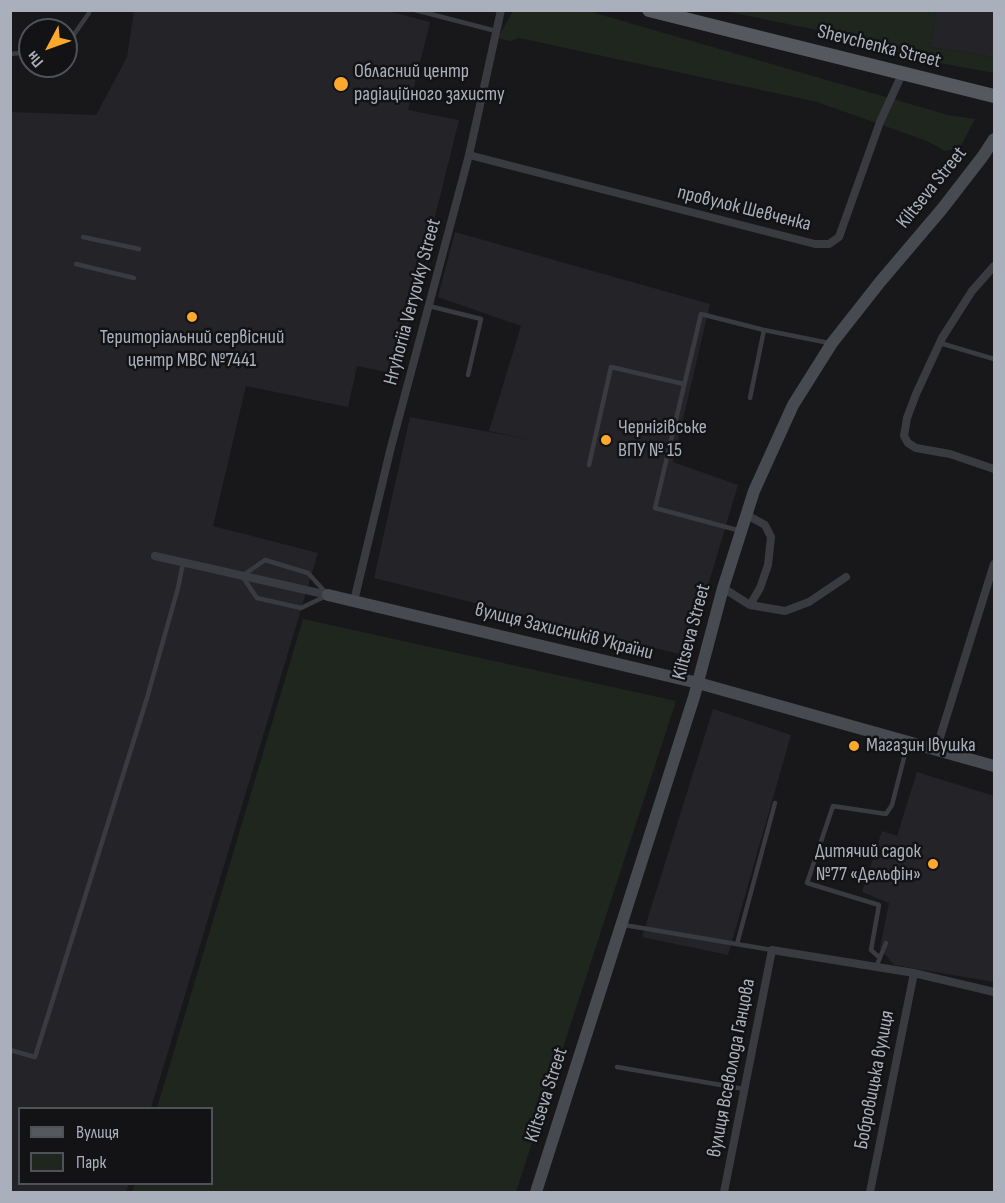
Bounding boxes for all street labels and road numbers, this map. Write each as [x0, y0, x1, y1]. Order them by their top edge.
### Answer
street label: Shevchenka Street [815, 20, 943, 74]
street label: Kiltseva Street [892, 142, 972, 234]
street label: провулок Шевченка [675, 181, 813, 237]
street label: Hryhoriia Veryovky Street [379, 216, 447, 388]
street label: Kiltseva Street [668, 582, 716, 682]
street label: вулиця Захисників України [472, 598, 656, 666]
street label: вулиця Всеволода Ганцова [703, 977, 761, 1159]
street label: Бобровицька вулиця [850, 1009, 900, 1151]
street label: Kiltseva Street [520, 1045, 574, 1145]

